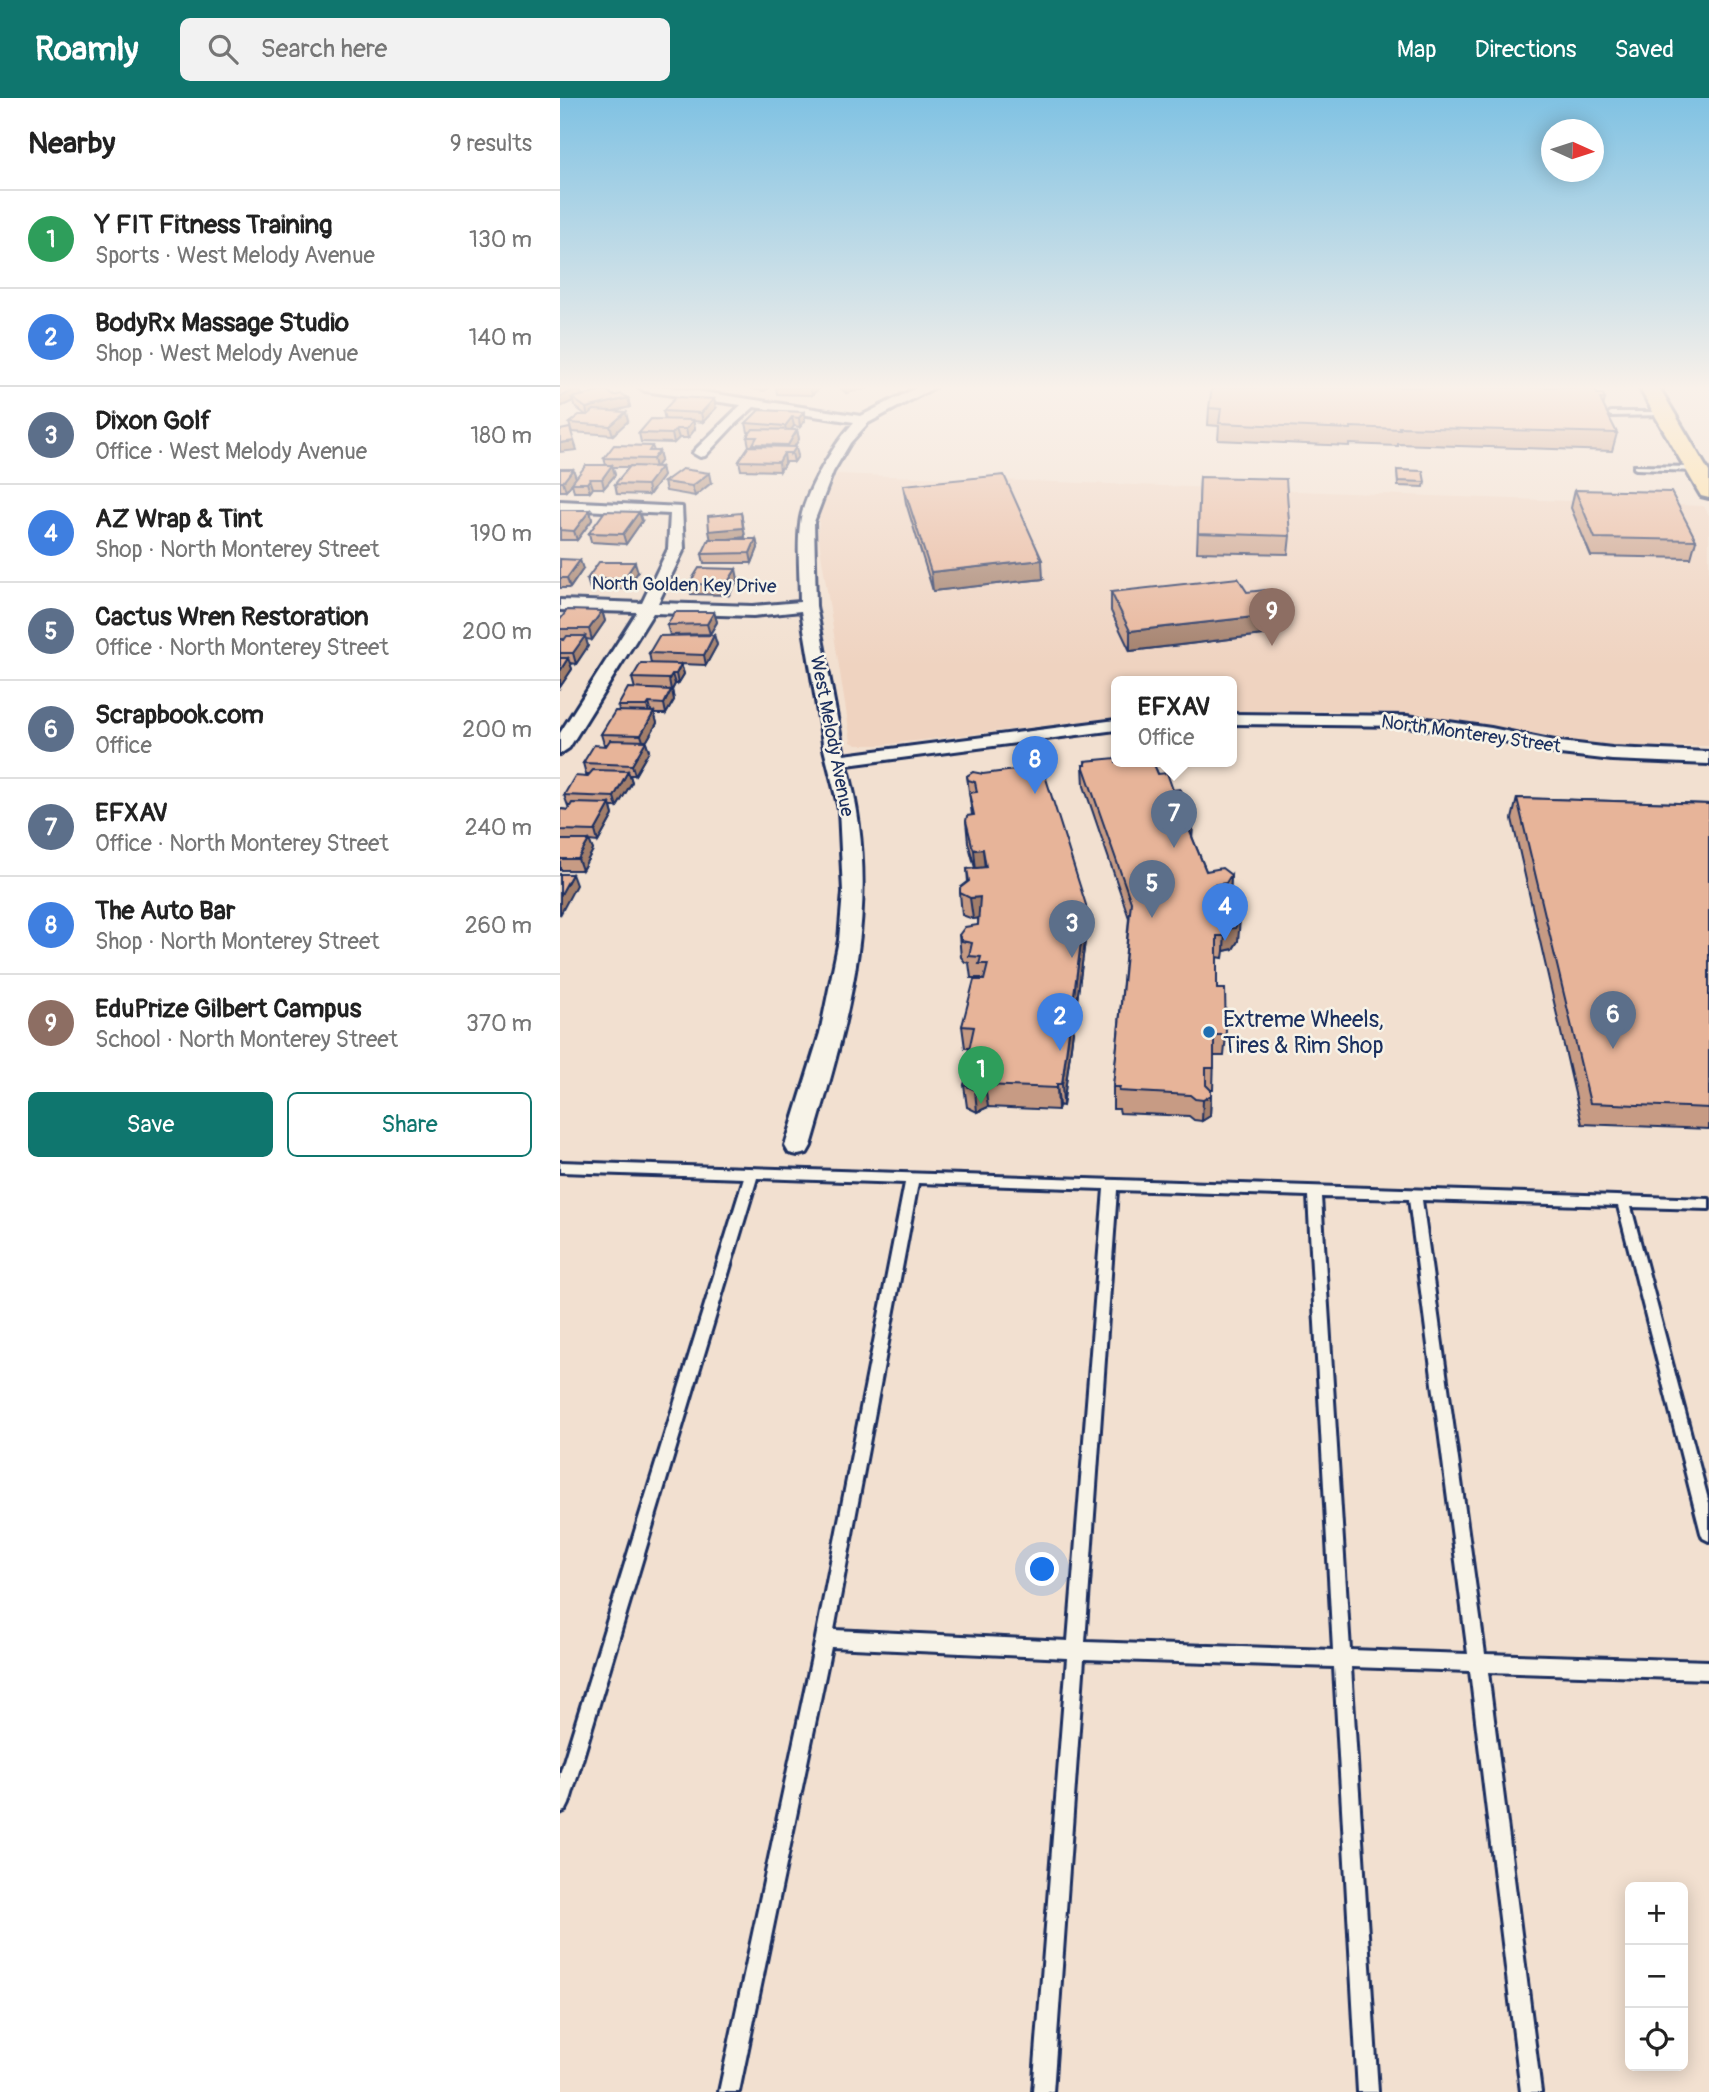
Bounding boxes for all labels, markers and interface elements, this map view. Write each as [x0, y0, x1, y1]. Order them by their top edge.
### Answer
search box [180, 18, 670, 81]
text: Roamly [35, 29, 138, 70]
icon: search [204, 30, 242, 68]
text: Search here [260, 33, 387, 65]
text: Map [1397, 35, 1437, 64]
text: Directions [1475, 35, 1576, 64]
text: Saved [1614, 35, 1674, 64]
north arrow [1541, 119, 1604, 182]
text: Nearby [28, 125, 115, 162]
text: 9 results [450, 129, 532, 158]
text: Y FIT Fitness Training [95, 209, 332, 241]
text: 1 [47, 225, 56, 254]
text: 130 m [469, 225, 532, 254]
text: Sports · West Melody Avenue [95, 241, 375, 270]
text: BodyRx Massage Studio [95, 307, 349, 339]
text: 2 [45, 323, 57, 352]
text: 140 m [469, 323, 532, 352]
text: Shop · West Melody Avenue [95, 339, 358, 368]
text: Dixon Golf [95, 405, 211, 437]
text: 3 [45, 421, 57, 450]
text: 180 m [470, 421, 532, 450]
text: Office · West Melody Avenue [95, 437, 367, 466]
text: AZ Wrap & Tint [95, 503, 262, 535]
text: 4 [44, 519, 58, 548]
text: 190 m [470, 519, 532, 548]
text: Shop · North Monterey Street [95, 535, 380, 564]
street label: North Golden Key Drive [591, 571, 777, 599]
pin: 9 [1249, 588, 1295, 646]
text: Cactus Wren Restoration [95, 601, 369, 633]
text: 5 [45, 617, 57, 646]
text: 200 m [462, 617, 532, 646]
text: Office · North Monterey Street [95, 633, 389, 662]
street label: West Melody Avenue [805, 653, 860, 819]
popup [1111, 676, 1237, 767]
text: EFXAV [1138, 691, 1210, 723]
text: Scrapbook.com [95, 699, 264, 731]
street label: North Monterey Street [1380, 709, 1563, 759]
text: 6 [44, 715, 58, 744]
text: 200 m [462, 715, 532, 744]
text: Office [1138, 723, 1194, 752]
text: Office [95, 731, 152, 760]
pin: 8 [1012, 736, 1058, 794]
pin: 7 [1151, 790, 1197, 848]
text: EFXAV [95, 797, 168, 829]
text: 7 [45, 813, 57, 842]
text: 240 m [465, 813, 532, 842]
text: Office · North Monterey Street [95, 829, 389, 858]
pin: 5 [1129, 860, 1175, 918]
pin: 4 [1202, 883, 1248, 941]
text: The Auto Bar [95, 895, 235, 927]
pin: 3 [1049, 900, 1095, 958]
text: 8 [45, 911, 57, 940]
text: 260 m [465, 911, 532, 940]
text: Shop · North Monterey Street [95, 927, 380, 956]
pin: 6 [1590, 991, 1636, 1049]
text: EduPrize Gilbert Campus [95, 993, 361, 1025]
pin: 2 [1037, 993, 1083, 1051]
place label: Extreme Wheels, Tires & Rim Shop [1223, 1005, 1384, 1060]
text: 9 [45, 1009, 57, 1038]
text: 370 m [466, 1009, 532, 1038]
marker: Extreme Wheels, Tires & Rim Shop [1201, 1024, 1217, 1040]
text: School · North Monterey Street [95, 1025, 398, 1054]
pin: 1 [958, 1046, 1004, 1104]
button: Save [28, 1092, 273, 1157]
button: Share [287, 1092, 532, 1157]
your location [1025, 1552, 1059, 1586]
map controls [1625, 1882, 1688, 2071]
button: + [1625, 1882, 1688, 1945]
button: − [1625, 1945, 1688, 2008]
button: locate [1625, 2008, 1688, 2071]

